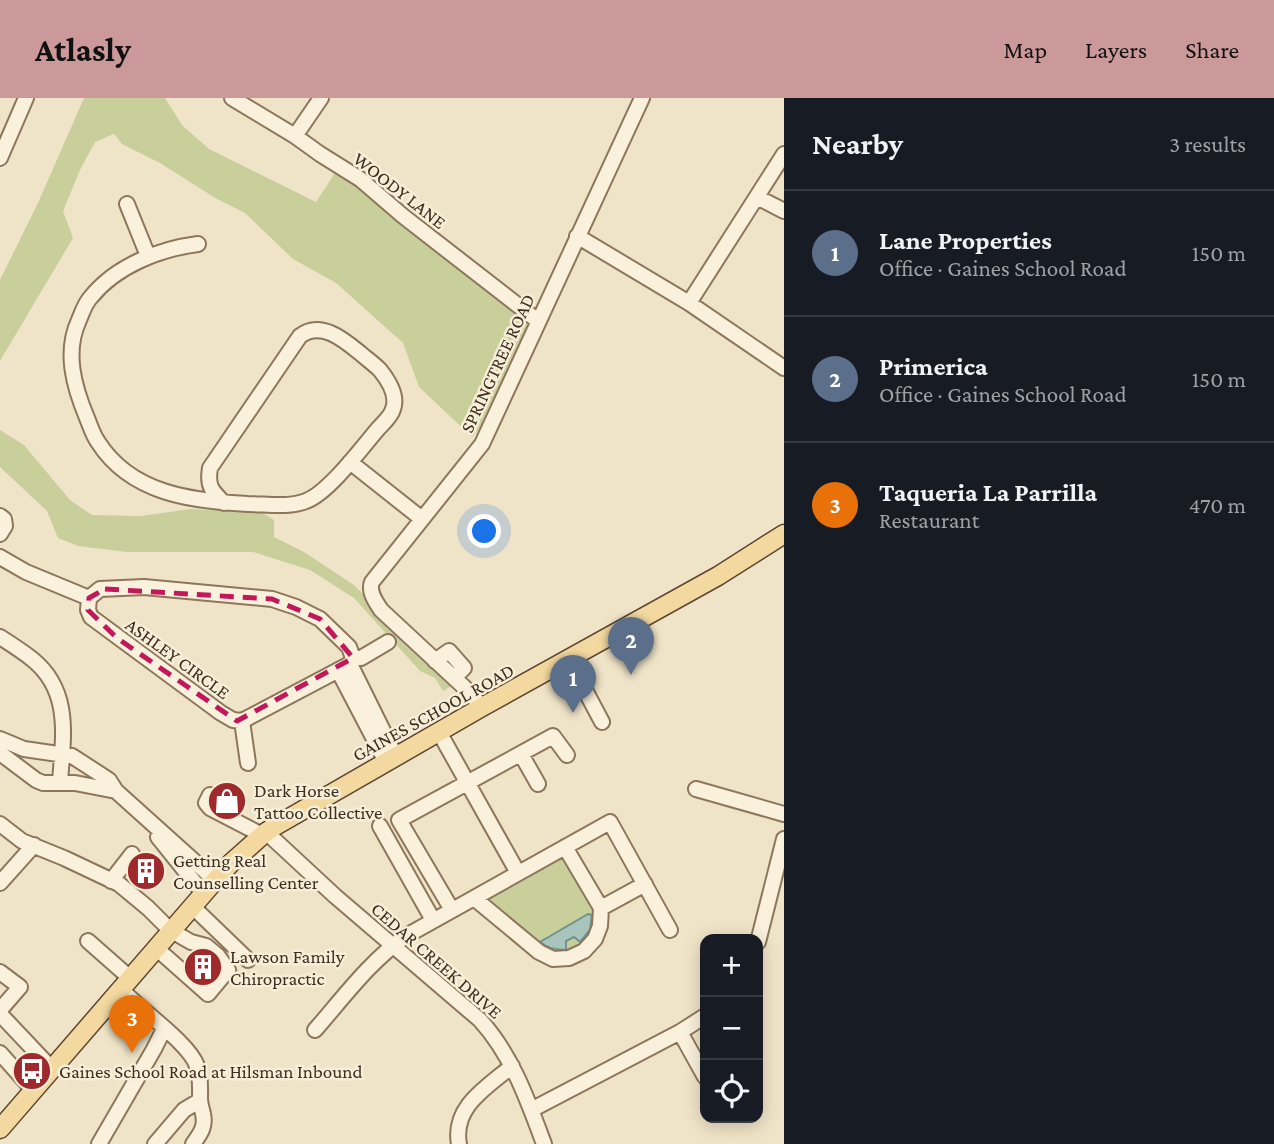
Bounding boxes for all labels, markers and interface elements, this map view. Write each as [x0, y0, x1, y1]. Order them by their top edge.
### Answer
text: Atlasly [35, 31, 131, 68]
text: Map [1003, 36, 1047, 63]
text: Layers [1085, 36, 1147, 63]
text: Share [1185, 36, 1239, 63]
text: Nearby [812, 127, 903, 160]
text: 3 results [1169, 131, 1246, 157]
street label: WOODY LANE [349, 148, 450, 233]
text: Lane Properties [879, 226, 1052, 255]
text: 1 [831, 240, 839, 266]
text: 150 m [1192, 240, 1246, 266]
text: Office · Gaines School Road [879, 255, 1127, 281]
street label: SPRINGTREE ROAD [456, 290, 539, 436]
text: Primerica [879, 352, 988, 381]
text: 2 [829, 366, 841, 392]
text: 150 m [1192, 366, 1246, 392]
text: Office · Gaines School Road [879, 381, 1127, 407]
text: Taqueria La Parrilla [879, 478, 1097, 507]
text: 3 [829, 492, 841, 518]
text: 470 m [1189, 492, 1246, 518]
text: Restaurant [879, 507, 979, 533]
your location [467, 514, 501, 548]
street label: ASHLEY CIRCLE [122, 614, 234, 703]
pin: 2 [608, 617, 654, 675]
pin: 1 [550, 655, 596, 713]
street label: GAINES SCHOOL ROAD [349, 659, 518, 766]
shop icon: Dark Horse Tattoo Collective [206, 780, 248, 822]
place label: Dark Horse Tattoo Collective [254, 780, 382, 823]
building icon: Getting Real Counselling Center [125, 850, 167, 892]
place label: Getting Real Counselling Center [173, 850, 319, 893]
street label: CEDAR CREEK DRIVE [367, 898, 506, 1023]
map controls [700, 934, 763, 1123]
button: + [700, 934, 763, 997]
building icon: Lawson Family Chiropractic [182, 946, 224, 988]
place label: Lawson Family Chiropractic [230, 946, 345, 989]
pin: 3 [109, 995, 155, 1053]
button: − [700, 997, 763, 1060]
bus stop icon: Gaines School Road at Hilsman Inbound [11, 1050, 53, 1092]
button: locate [700, 1060, 763, 1123]
place label: Gaines School Road at Hilsman Inbound [59, 1061, 363, 1082]

